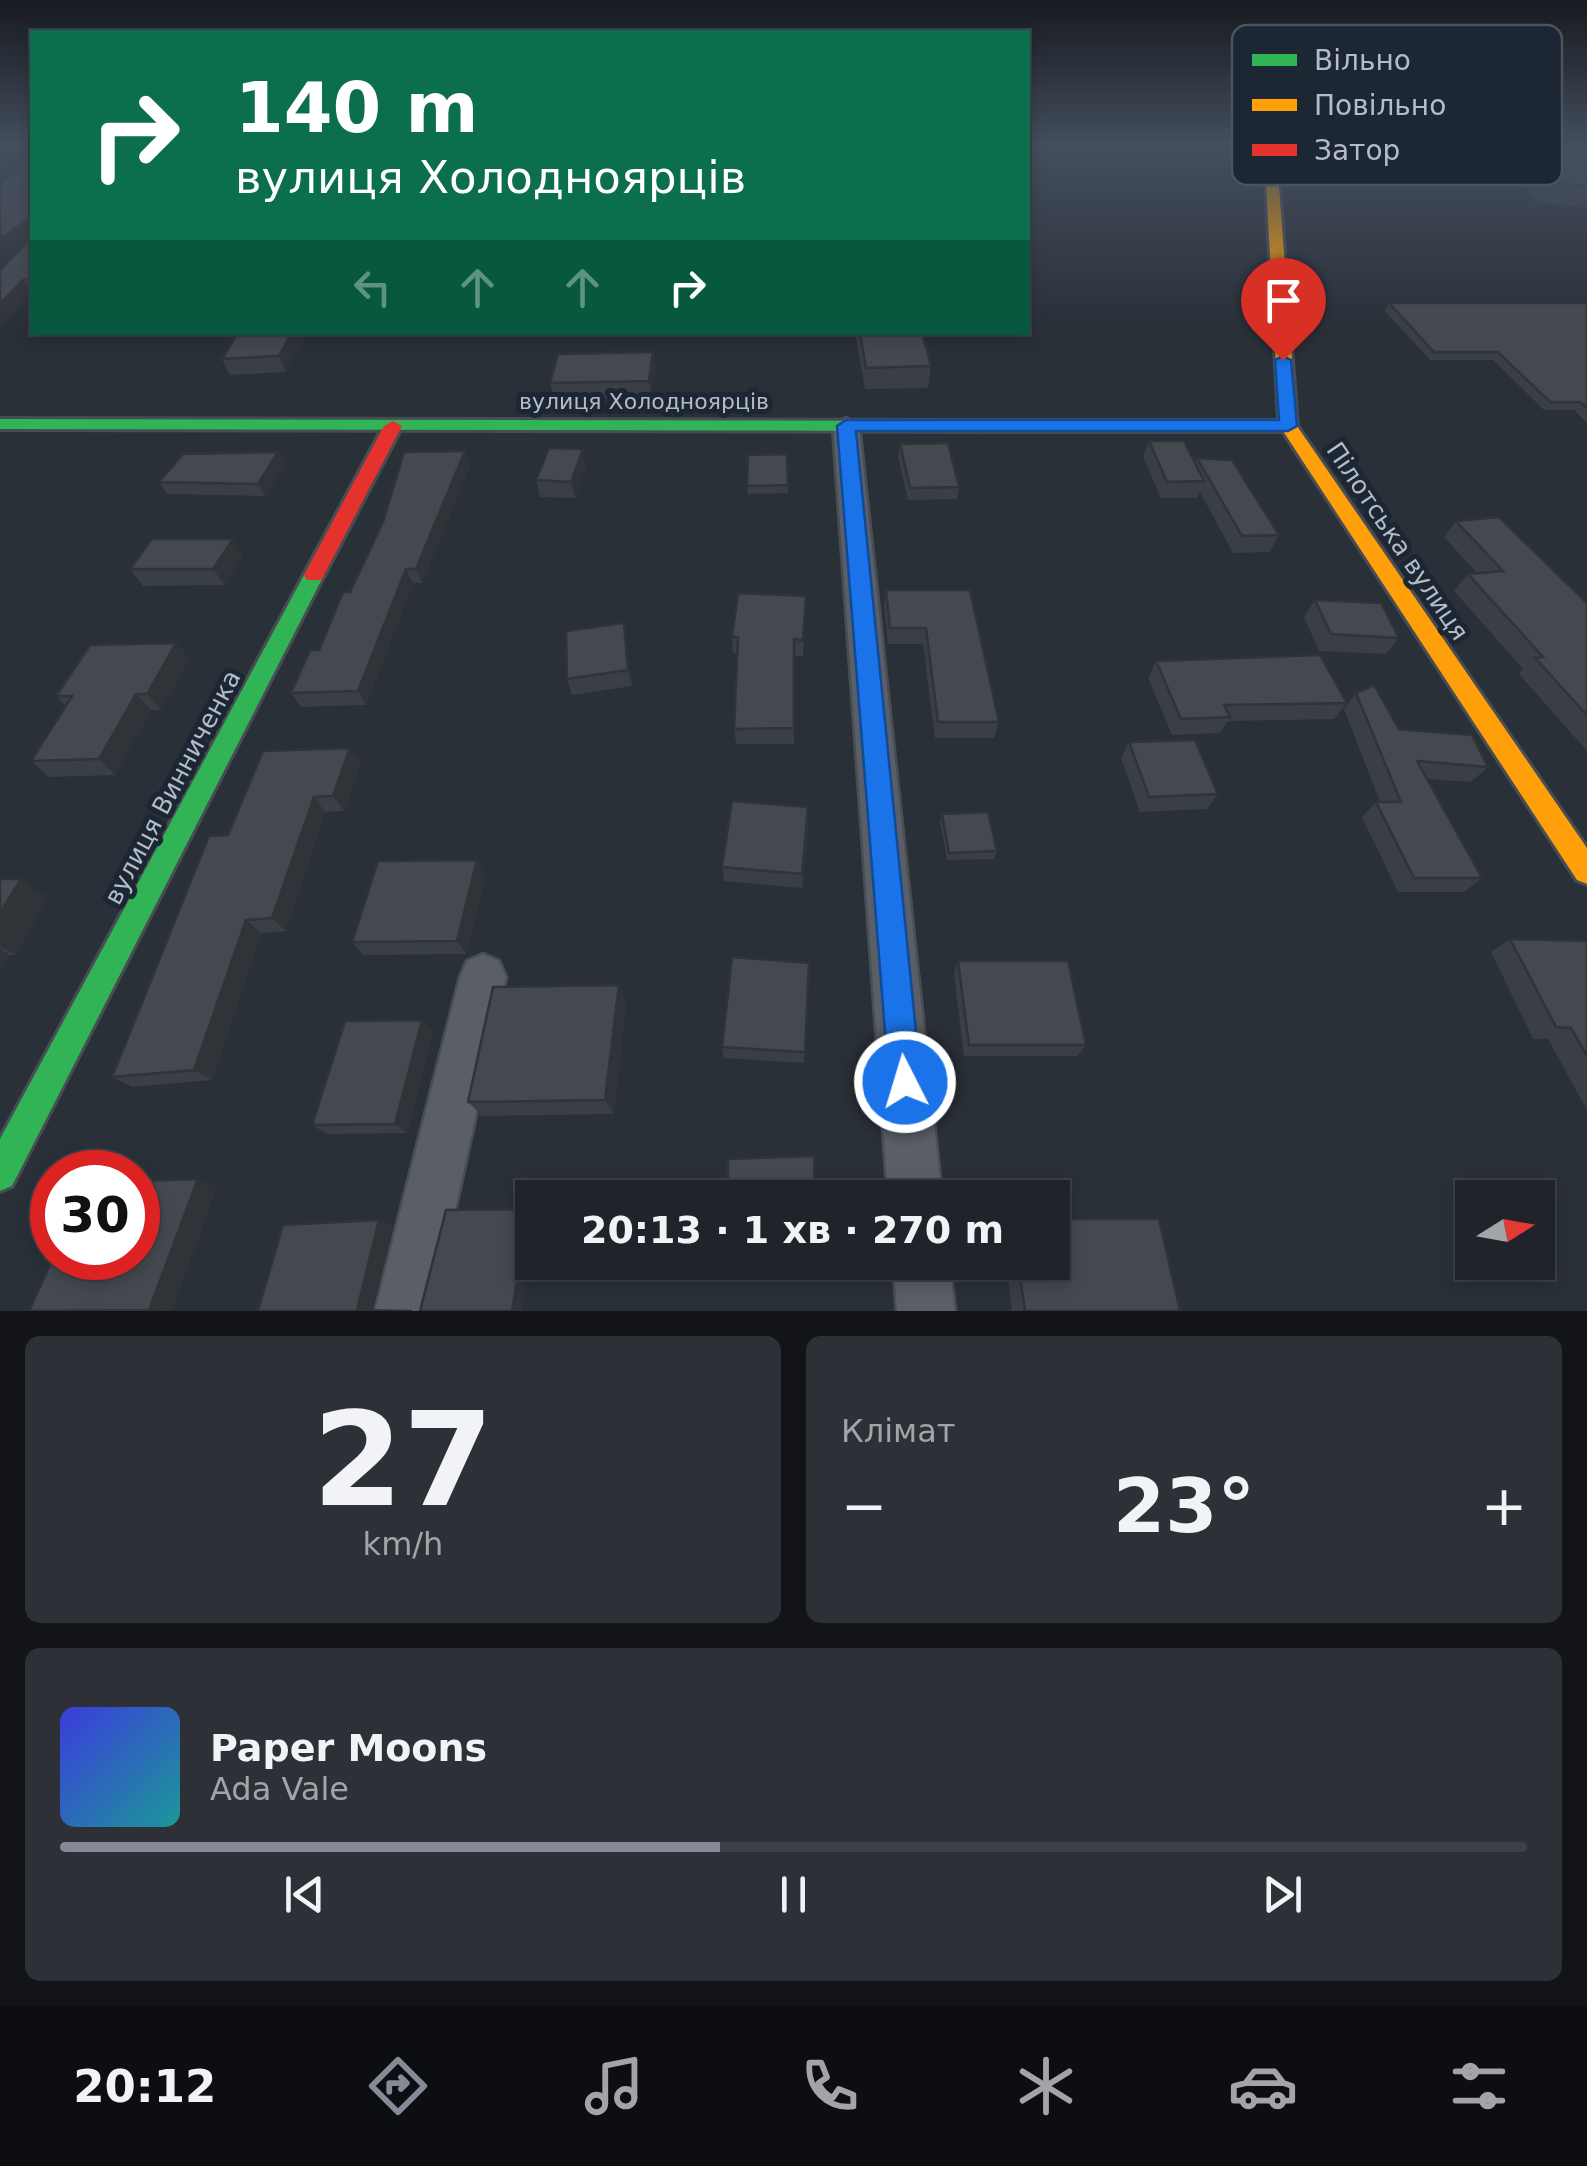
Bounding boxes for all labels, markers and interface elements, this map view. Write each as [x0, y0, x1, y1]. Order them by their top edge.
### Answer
legend [1232, 25, 1562, 185]
text: Вільно [1314, 44, 1411, 77]
text: 140 m [235, 67, 478, 149]
icon: right [70, 70, 200, 200]
text: Повільно [1314, 89, 1446, 122]
text: Затор [1314, 134, 1400, 167]
text: вулиця Холодноярців [235, 151, 746, 204]
pin [1241, 258, 1326, 361]
icon: left [345, 260, 400, 315]
icon: ahead [450, 260, 505, 315]
icon: ahead [555, 260, 610, 315]
icon: right [660, 260, 715, 315]
icon: arrive [1256, 273, 1311, 328]
street label: вулиця Холодноярців [519, 389, 769, 414]
street label: Пілотська вулиця [1321, 437, 1475, 646]
street label: вулиця Винниченка [98, 665, 247, 909]
position arrow [853, 1030, 957, 1134]
speed limit sign: 30 [30, 1150, 160, 1280]
north arrow [1455, 1180, 1555, 1280]
map controls [1455, 1180, 1555, 1280]
text: 20:13 · 1 хв · 270 m [581, 1208, 1004, 1252]
text: 27 [313, 1384, 493, 1536]
text: Клімат [841, 1412, 955, 1450]
text: 23° [1113, 1462, 1255, 1550]
text: − [841, 1474, 887, 1538]
text: + [1481, 1474, 1527, 1538]
text: km/h [363, 1525, 443, 1563]
text: Paper Moons [210, 1726, 487, 1770]
text: Ada Vale [210, 1770, 349, 1808]
icon: previous [277, 1867, 332, 1922]
icon: pause [766, 1867, 821, 1922]
icon: next [1255, 1867, 1310, 1922]
icon: directions [363, 2051, 433, 2121]
icon: music [579, 2051, 649, 2121]
icon: phone [795, 2051, 865, 2121]
icon: climate [1011, 2051, 1081, 2121]
icon: car [1228, 2051, 1298, 2121]
icon: filters [1444, 2051, 1514, 2121]
text: 20:12 [73, 2060, 216, 2113]

